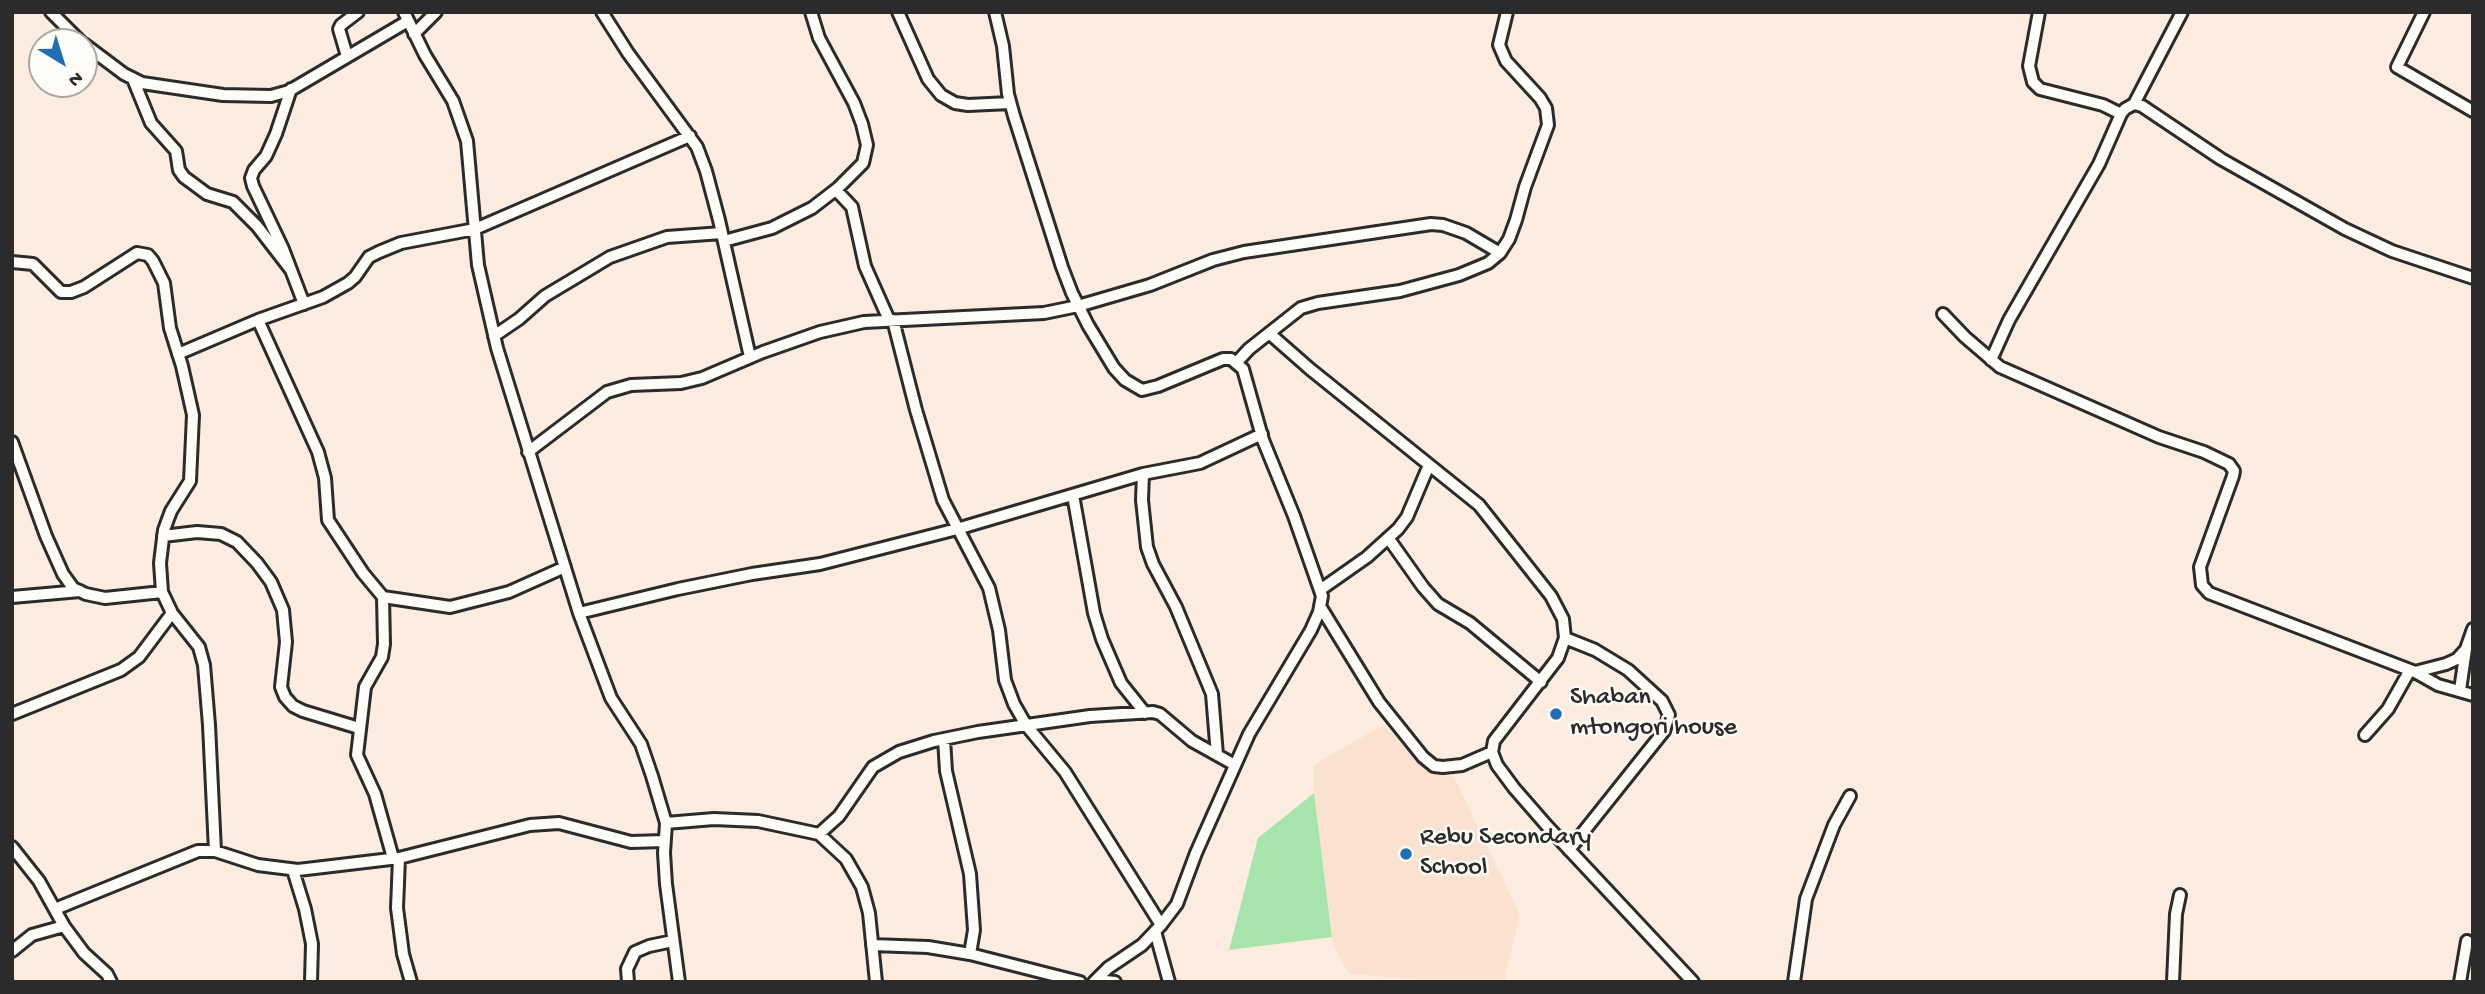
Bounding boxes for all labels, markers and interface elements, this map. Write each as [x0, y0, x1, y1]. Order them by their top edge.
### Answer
north arrow [28, 28, 98, 98]
text: N [63, 65, 87, 91]
place label: Shaban mtongori house [1570, 683, 1737, 744]
marker: Shaban mtongori house [1548, 706, 1564, 722]
place label: Rebu Secondary School [1420, 823, 1591, 884]
marker: Rebu Secondary School [1398, 846, 1414, 862]

